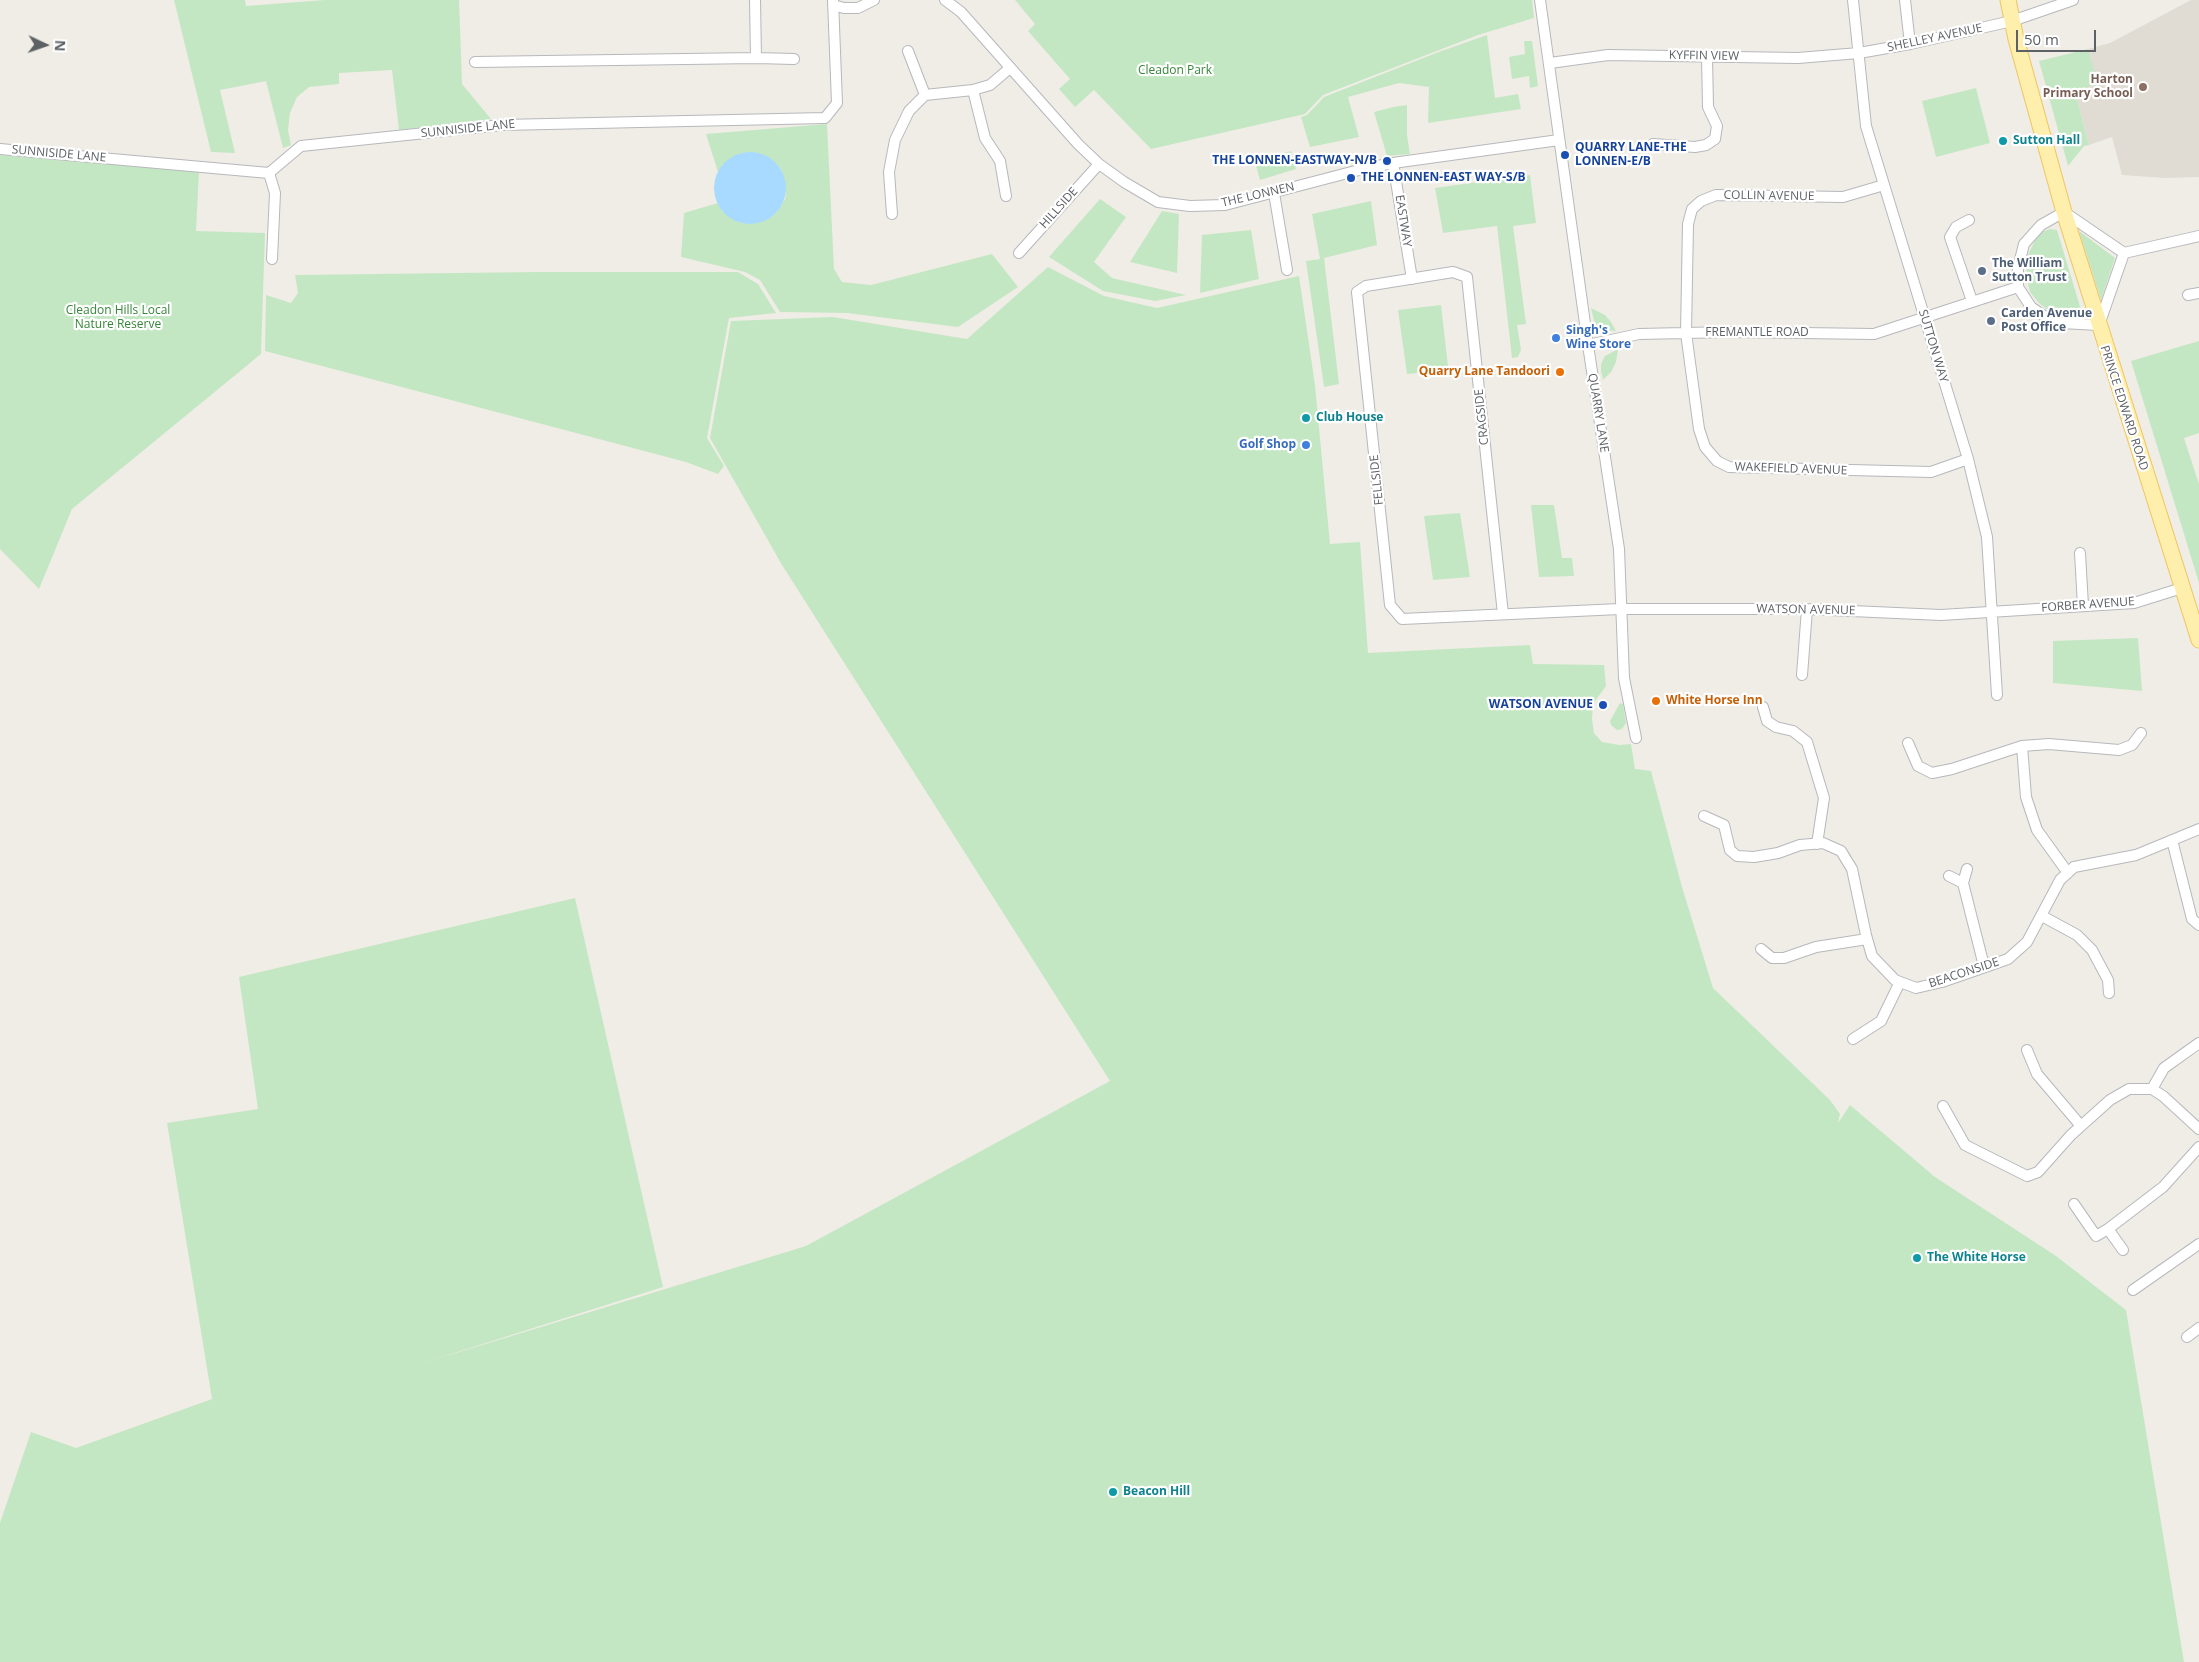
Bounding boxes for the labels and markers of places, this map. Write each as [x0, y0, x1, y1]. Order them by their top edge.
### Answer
place label: Harton Primary School [2043, 73, 2133, 101]
marker: Harton Primary School [2137, 81, 2149, 93]
place label: Sutton Hall [2013, 134, 2080, 148]
marker: Sutton Hall [1997, 135, 2009, 147]
place label: QUARRY LANE-THE LONNEN-E/B [1575, 141, 1687, 169]
marker: QUARRY LANE-THE LONNEN-E/B [1559, 149, 1571, 161]
place label: THE LONNEN-EASTWAY-N/B [1212, 154, 1377, 168]
marker: THE LONNEN-EASTWAY-N/B [1381, 155, 1393, 167]
place label: THE LONNEN-EAST WAY-S/B [1361, 171, 1526, 185]
marker: THE LONNEN-EAST WAY-S/B [1345, 172, 1357, 184]
place label: The William Sutton Trust [1992, 257, 2067, 285]
marker: The William Sutton Trust [1976, 265, 1988, 277]
place label: Carden Avenue Post Office [2001, 307, 2092, 335]
marker: Carden Avenue Post Office [1985, 315, 1997, 327]
place label: Singh's Wine Store [1566, 324, 1631, 352]
marker: Singh's Wine Store [1550, 332, 1562, 344]
place label: Quarry Lane Tandoori [1419, 365, 1550, 379]
marker: Quarry Lane Tandoori [1554, 366, 1566, 378]
place label: Club House [1316, 411, 1383, 425]
marker: Club House [1300, 412, 1312, 424]
place label: Golf Shop [1239, 438, 1296, 452]
marker: Golf Shop [1300, 439, 1312, 451]
place label: White Horse Inn [1666, 694, 1763, 708]
marker: White Horse Inn [1650, 695, 1662, 707]
place label: WATSON AVENUE [1489, 698, 1593, 712]
marker: WATSON AVENUE [1597, 699, 1609, 711]
place label: The White Horse [1927, 1251, 2026, 1265]
marker: The White Horse [1911, 1252, 1923, 1264]
place label: Beacon Hill [1123, 1485, 1190, 1499]
marker: Beacon Hill [1107, 1486, 1119, 1498]

